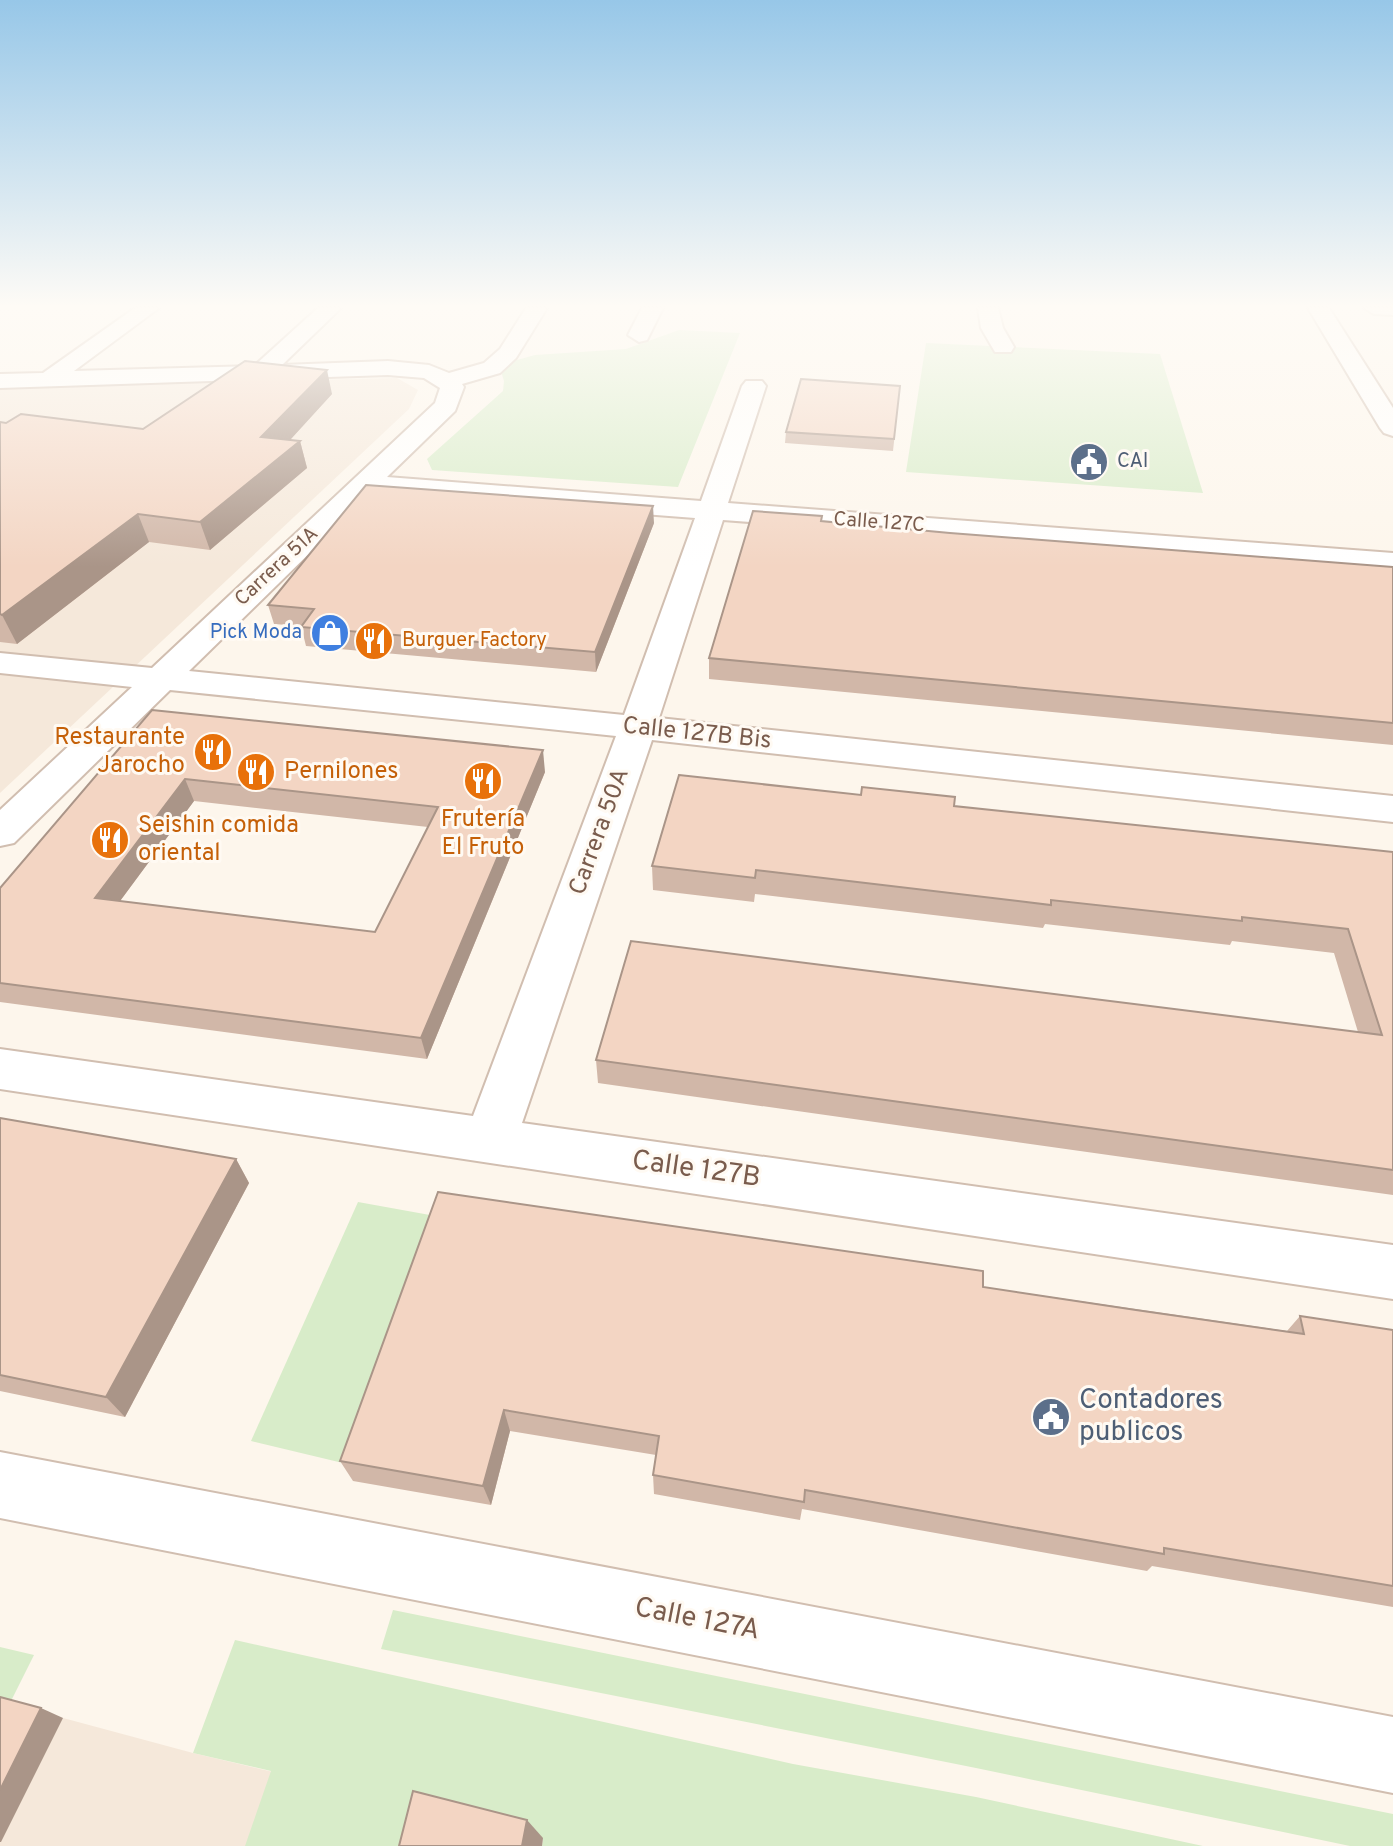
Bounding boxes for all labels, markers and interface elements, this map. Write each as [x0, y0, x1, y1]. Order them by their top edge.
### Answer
public building icon: CAI [1068, 441, 1110, 483]
place label: CAI [1117, 449, 1148, 475]
street label: Calle 127C [832, 507, 926, 539]
street label: Carrera 51A [230, 522, 324, 612]
shop icon: Pick Moda [309, 612, 351, 654]
place label: Pick Moda [210, 620, 302, 646]
restaurant icon: Burguer Factory [353, 620, 395, 662]
place label: Burguer Factory [402, 628, 547, 654]
street label: Calle 127B Bis [621, 711, 773, 757]
place label: Restaurante Jarocho [54, 723, 185, 781]
restaurant icon: Restaurante Jarocho [192, 731, 234, 773]
restaurant icon: Pernilones [235, 751, 277, 793]
place label: Pernilones [284, 757, 399, 787]
restaurant icon: Frutería El Fruto [462, 760, 504, 802]
street label: Carrera 50A [563, 765, 637, 899]
place label: Frutería El Fruto [441, 805, 525, 863]
place label: Seishin comida oriental [138, 811, 299, 869]
restaurant icon: Seishin comida oriental [89, 819, 131, 861]
street label: Calle 127B [629, 1143, 763, 1197]
place label: Contadores publicos [1079, 1383, 1223, 1451]
public building icon: Contadores publicos [1030, 1396, 1072, 1438]
street label: Calle 127A [631, 1590, 763, 1650]

